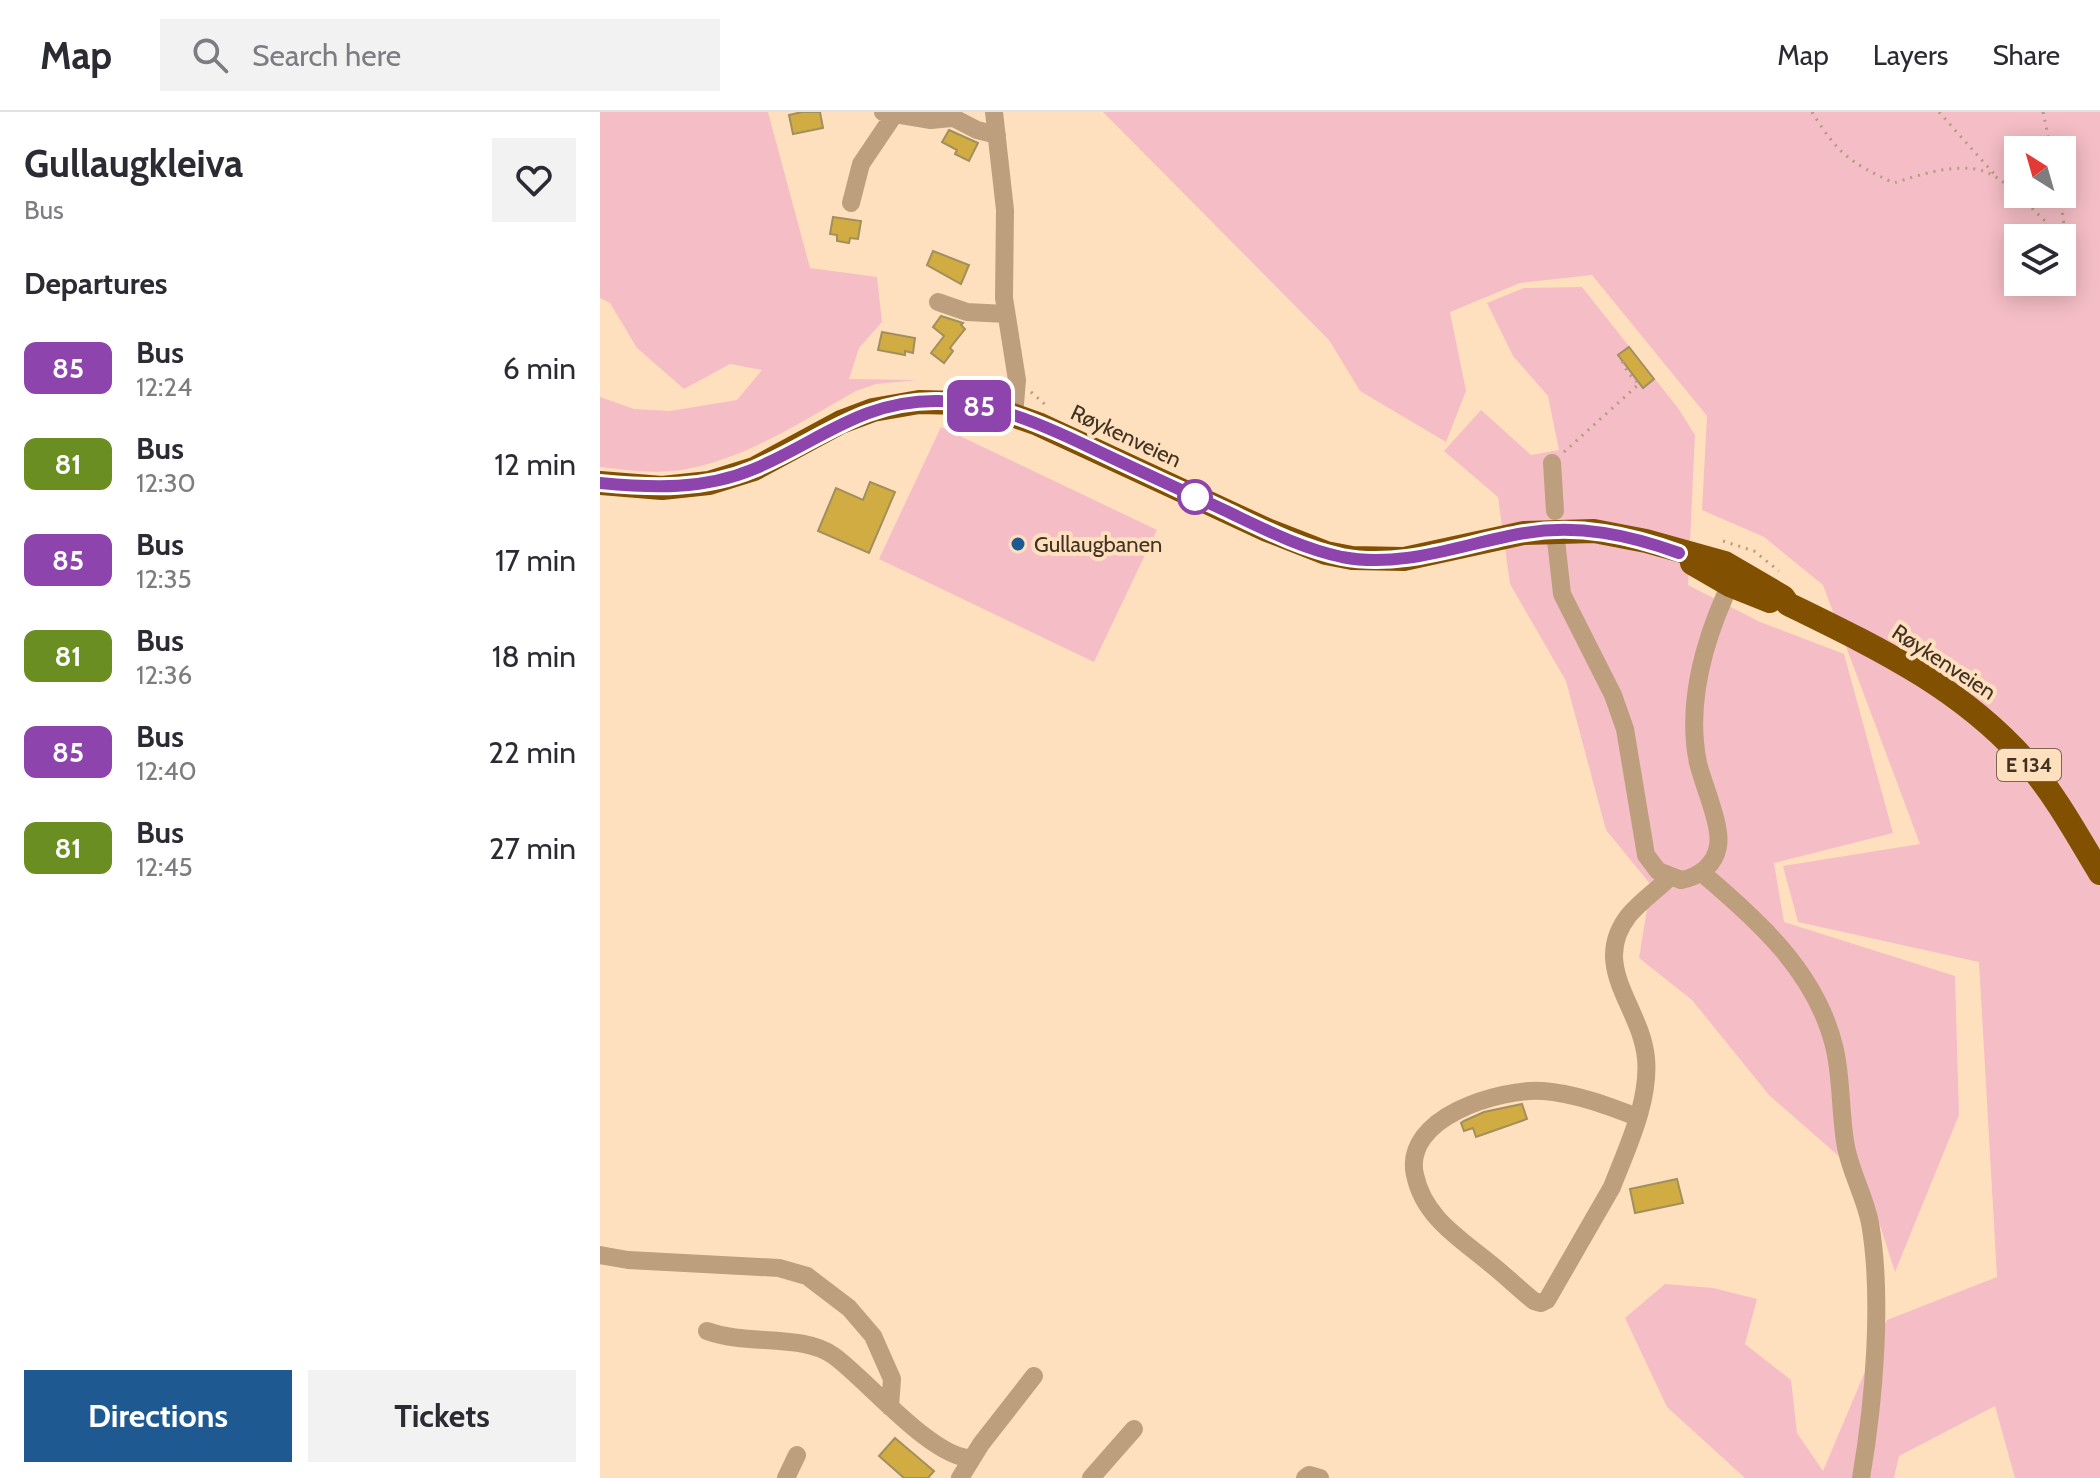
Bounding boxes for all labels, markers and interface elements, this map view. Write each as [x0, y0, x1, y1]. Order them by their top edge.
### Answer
search box [160, 19, 720, 91]
text: Map [40, 32, 112, 79]
icon: search [188, 33, 232, 77]
text: Search here [252, 37, 401, 74]
text: Map [1777, 38, 1829, 72]
text: Layers [1873, 38, 1948, 72]
text: Share [1992, 38, 2060, 72]
north arrow [2004, 136, 2076, 208]
map controls [2004, 136, 2076, 296]
button: heart [492, 138, 576, 222]
text: Gullaugkleiva [24, 140, 243, 187]
text: Bus [24, 194, 64, 226]
button: layers [2004, 224, 2076, 296]
text: Departures [24, 265, 168, 302]
text: Bus [136, 334, 184, 371]
text: 6 min [503, 350, 576, 387]
text: 85 [52, 351, 84, 385]
text: 12:24 [136, 371, 192, 403]
line badge: 85 [943, 380, 1015, 432]
text: 85 [963, 389, 995, 423]
street label: Røykenveien [1067, 399, 1185, 473]
text: Bus [136, 430, 184, 467]
text: 12 min [494, 446, 576, 483]
text: 81 [54, 447, 82, 481]
text: 12:30 [136, 467, 196, 499]
unlabelled marker [1178, 480, 1212, 514]
text: Bus [136, 526, 184, 563]
place label: Gullaugbanen [1034, 531, 1162, 558]
marker: Gullaugbanen [1009, 535, 1027, 553]
text: 17 min [495, 542, 576, 579]
text: 85 [52, 543, 84, 577]
text: 12:35 [136, 563, 192, 595]
street label: Røykenveien [1887, 618, 2001, 706]
text: Bus [136, 622, 184, 659]
text: 18 min [492, 638, 576, 675]
text: 81 [54, 639, 82, 673]
text: 12:36 [136, 659, 192, 691]
text: Bus [136, 718, 184, 755]
text: 22 min [488, 734, 576, 771]
text: 85 [52, 735, 84, 769]
road number: E 134 [1997, 749, 2061, 781]
text: 12:40 [136, 755, 197, 787]
text: Bus [136, 814, 184, 851]
text: 27 min [489, 830, 576, 867]
text: 81 [54, 831, 82, 865]
text: 12:45 [136, 851, 193, 883]
button: Directions [24, 1370, 292, 1462]
button: Tickets [308, 1370, 576, 1462]

